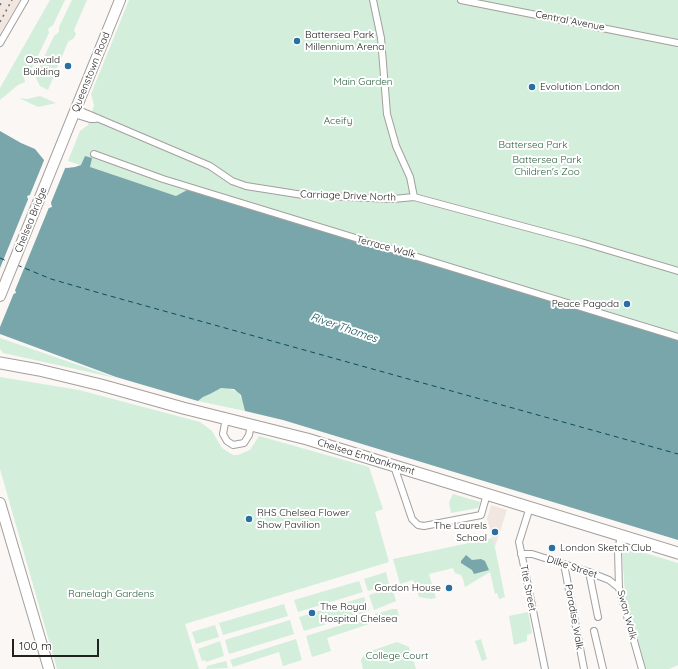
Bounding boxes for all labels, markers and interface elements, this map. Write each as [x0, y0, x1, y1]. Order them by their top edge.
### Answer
street label: Central Avenue [534, 8, 606, 34]
place label: Battersea Park Millennium Arena [305, 29, 384, 52]
street label: Queenstown Road [69, 30, 113, 114]
marker: Battersea Park Millennium Arena [292, 36, 302, 46]
place label: Oswald Building [23, 54, 60, 78]
marker: Oswald Building [63, 61, 73, 71]
park label: Main Garden [333, 76, 393, 88]
place label: Evolution London [540, 81, 620, 93]
marker: Evolution London [527, 82, 537, 92]
park label: Aceify [324, 115, 352, 127]
park label: Battersea Park [498, 139, 568, 151]
park label: Battersea Park Children's Zoo [512, 154, 582, 178]
street label: Chelsea Bridge [12, 185, 50, 255]
street label: Carriage Drive North [300, 188, 396, 204]
street label: Terrace Walk [355, 233, 417, 261]
place label: Peace Pagoda [552, 298, 619, 310]
marker: Peace Pagoda [622, 299, 632, 309]
water label: River Thames [309, 310, 379, 346]
street label: Chelsea Embankment [316, 436, 416, 478]
place label: RHS Chelsea Flower Show Pavilion [257, 507, 349, 530]
marker: RHS Chelsea Flower Show Pavilion [244, 514, 254, 524]
place label: The Laurels School [434, 520, 487, 544]
marker: The Laurels School [490, 527, 500, 537]
place label: London Sketch Club [560, 542, 652, 554]
marker: London Sketch Club [547, 543, 557, 553]
street label: Dilke Street [545, 553, 599, 581]
street label: Tite Street [518, 564, 538, 612]
place label: Gordon House [375, 582, 441, 594]
marker: Gordon House [444, 583, 454, 593]
street label: Paradise Walk [562, 583, 586, 651]
park label: Ranelagh Gardens [68, 588, 154, 600]
street label: Swan Walk [615, 589, 639, 641]
place label: The Royal Hospital Chelsea [320, 601, 397, 624]
marker: The Royal Hospital Chelsea [307, 608, 317, 618]
scale bar [14, 631, 101, 657]
text: 100 m [19, 638, 52, 653]
park label: College Court [366, 650, 428, 662]

